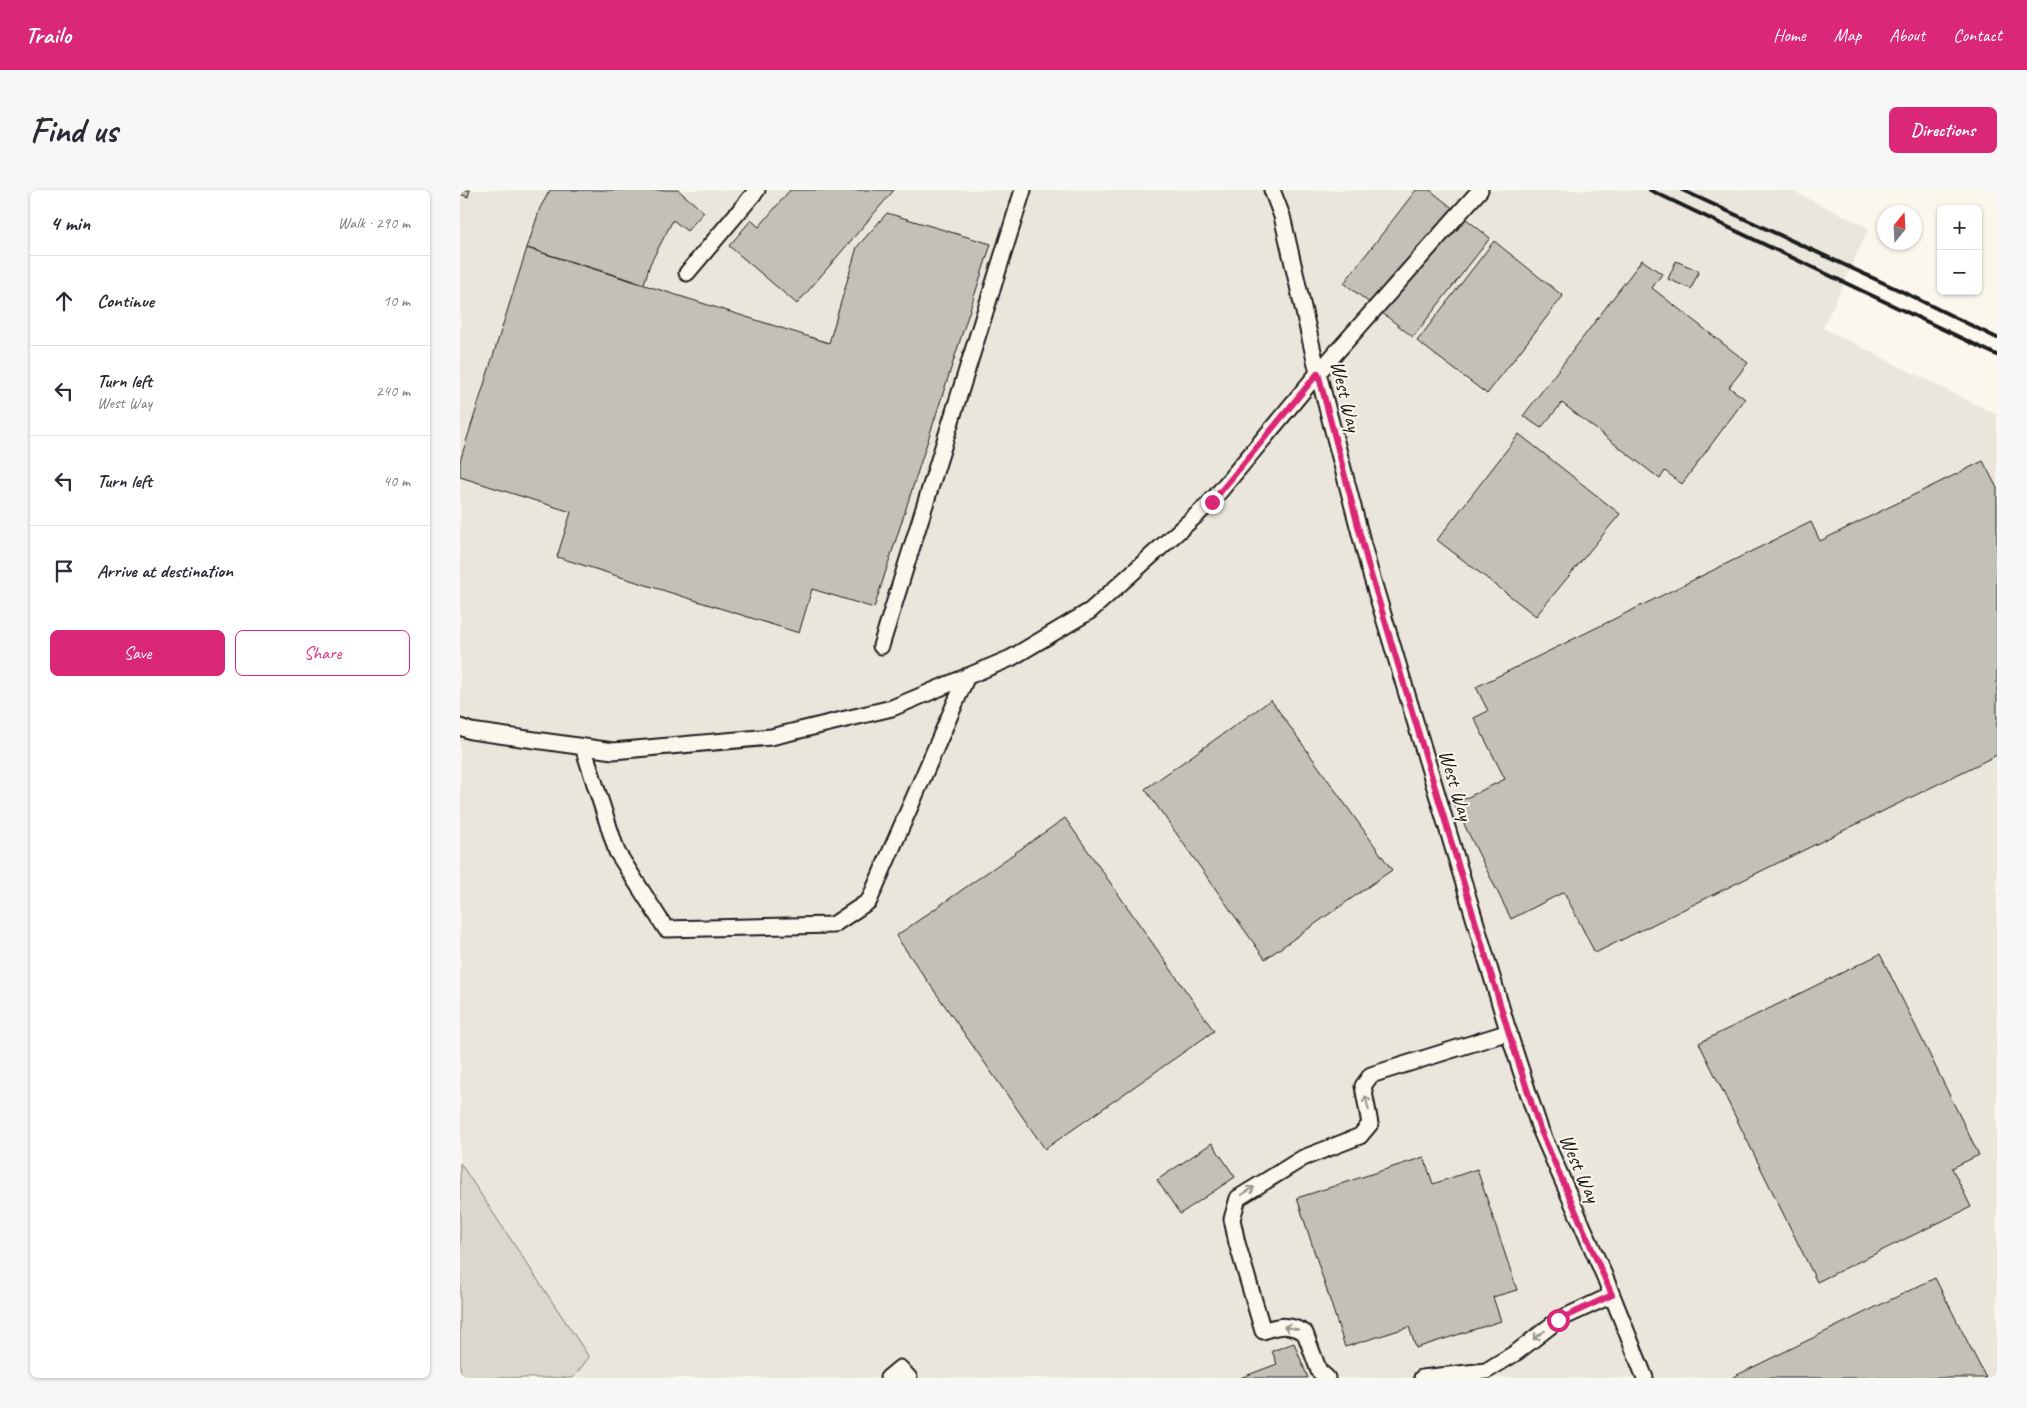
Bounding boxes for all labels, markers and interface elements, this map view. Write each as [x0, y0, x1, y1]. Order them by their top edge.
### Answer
text: Trailo [25, 20, 71, 50]
text: Home [1773, 24, 1806, 46]
text: Map [1834, 24, 1861, 46]
text: About [1889, 24, 1925, 46]
text: Contact [1953, 24, 2002, 46]
button: Directions [1889, 107, 1997, 153]
text: Find us [30, 108, 117, 153]
north arrow [1877, 205, 1922, 250]
map controls [1937, 205, 1982, 295]
button: + [1937, 205, 1982, 250]
text: 4 min [50, 210, 90, 236]
text: Walk · 290 m [338, 213, 410, 233]
button: − [1937, 250, 1982, 295]
icon: ahead [50, 287, 78, 315]
text: Continue [97, 289, 154, 313]
text: 10 m [383, 291, 410, 311]
street label: West Way [1325, 358, 1368, 436]
text: Turn left [97, 369, 152, 393]
icon: left [50, 377, 78, 405]
text: 240 m [376, 381, 410, 401]
text: West Way [97, 393, 152, 413]
icon: left [50, 467, 78, 495]
text: Turn left [97, 469, 152, 493]
text: 40 m [383, 471, 410, 491]
route end [1201, 491, 1224, 514]
icon: arrive [50, 557, 78, 585]
text: Arrive at destination [97, 559, 233, 583]
button: Save [50, 630, 225, 676]
button: Share [235, 630, 410, 676]
street label: West Way [1433, 747, 1480, 825]
one-way arrow [1362, 1095, 1371, 1111]
street label: West Way [1553, 1130, 1607, 1208]
one-way arrow [1241, 1186, 1255, 1196]
route start [1547, 1309, 1570, 1332]
one-way arrow [1284, 1323, 1300, 1332]
one-way arrow [1532, 1330, 1546, 1340]

